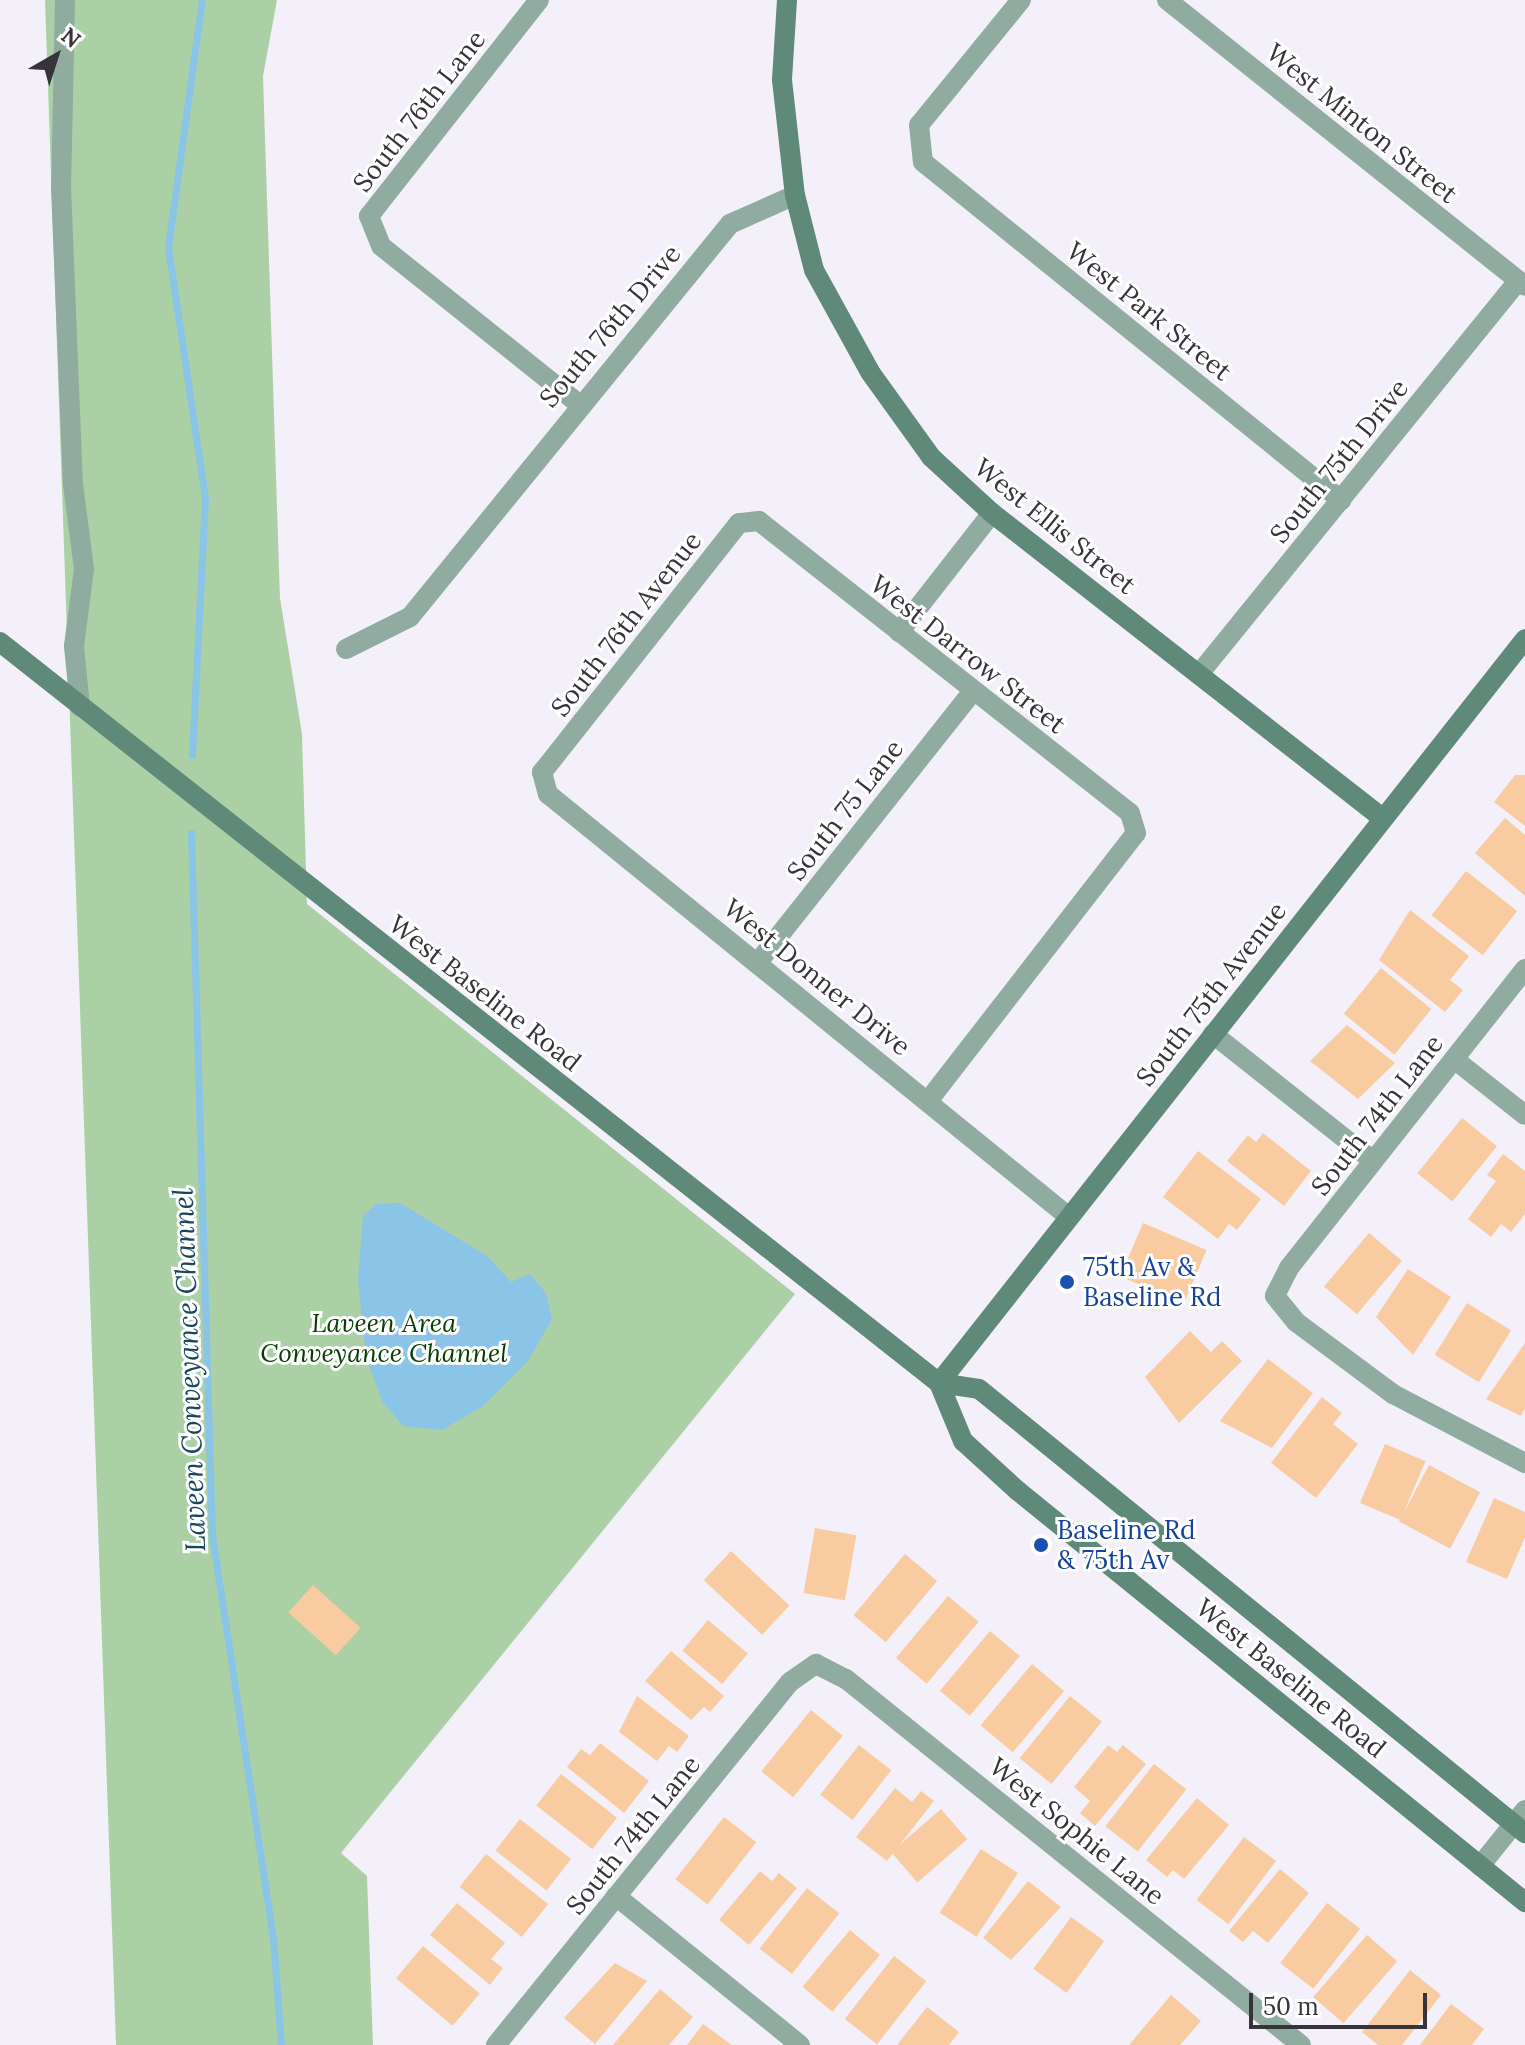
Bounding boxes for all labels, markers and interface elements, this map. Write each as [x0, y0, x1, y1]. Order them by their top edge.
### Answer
north arrow [16, 16, 96, 96]
text: N [56, 21, 87, 54]
street label: South 76th Lane [346, 24, 492, 198]
street label: West Minton Street [1260, 37, 1464, 209]
street label: West Park Street [1060, 235, 1238, 387]
street label: South 76th Drive [533, 238, 687, 414]
street label: South 75th Drive [1263, 373, 1415, 549]
street label: West Ellis Street [968, 452, 1142, 600]
street label: South 76th Avenue [544, 525, 708, 723]
street label: West Darrow Street [864, 568, 1072, 740]
street label: South 75 Lane [780, 733, 910, 887]
street label: West Donner Drive [717, 892, 917, 1062]
street label: South 75th Avenue [1129, 896, 1293, 1092]
street label: West Baseline Road [383, 908, 587, 1078]
street label: South 74th Lane [1305, 1029, 1449, 1201]
water label: Laveen Conveyance Channel [166, 1188, 212, 1552]
place label: 75th Av & Baseline Rd [1083, 1251, 1222, 1312]
marker: 75th Av & Baseline Rd [1058, 1273, 1076, 1291]
park label: Laveen Area Conveyance Channel [260, 1307, 508, 1368]
place label: Baseline Rd & 75th Av [1057, 1514, 1196, 1576]
marker: Baseline Rd & 75th Av [1032, 1536, 1050, 1554]
street label: West Baseline Road [1190, 1592, 1392, 1764]
street label: South 74th Lane [560, 1749, 706, 1921]
street label: West Sophie Lane [983, 1751, 1171, 1911]
scale bar [1253, 1977, 1431, 2027]
text: 50 m [1263, 1991, 1319, 2022]

